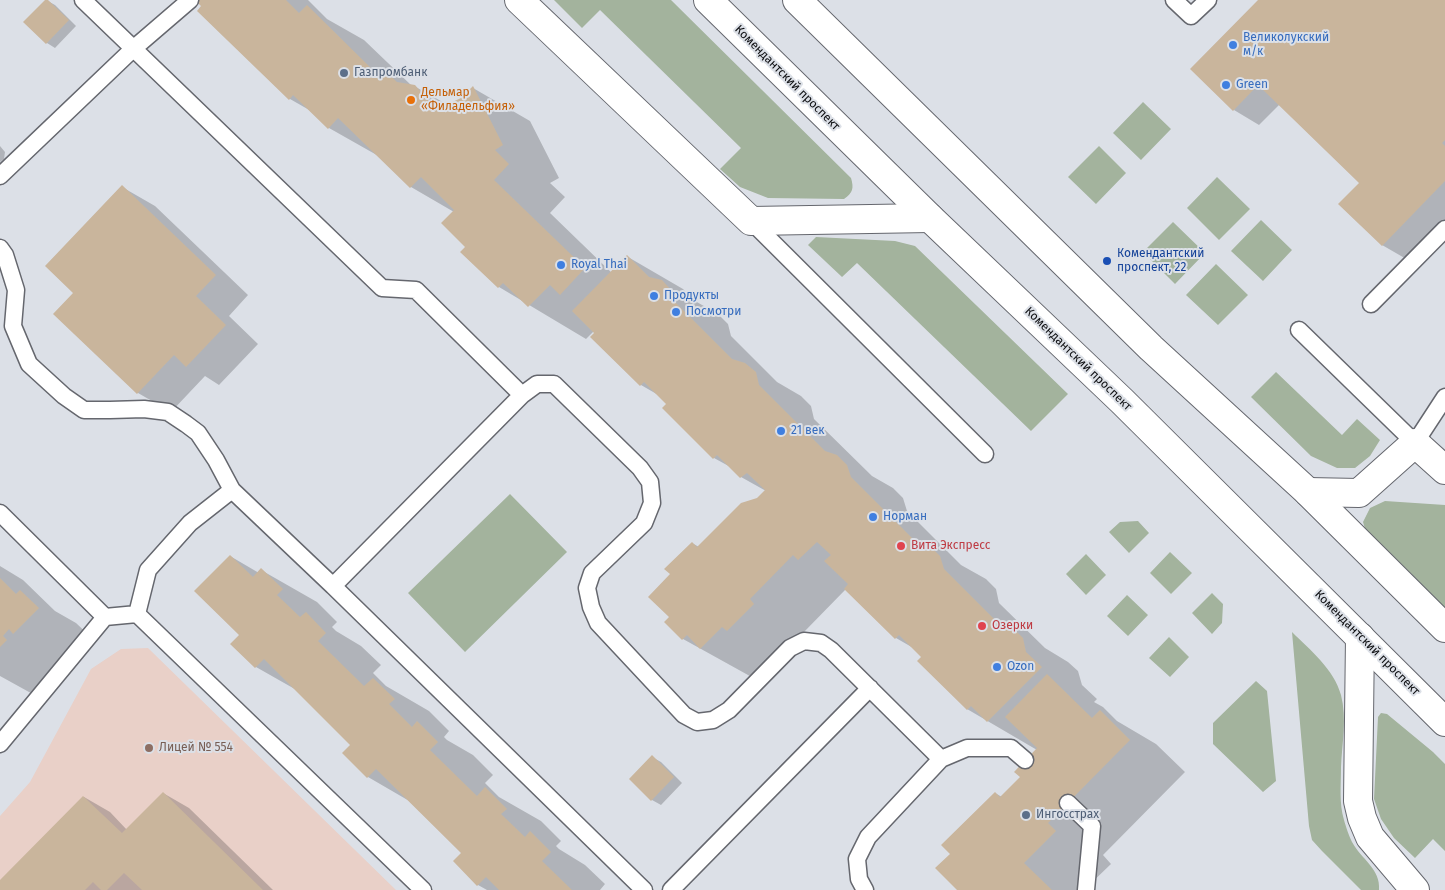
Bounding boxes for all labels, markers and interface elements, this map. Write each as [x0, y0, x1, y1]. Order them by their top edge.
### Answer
street label: Комендантский проспект [731, 22, 843, 134]
place label: Великолукский м/к [1243, 31, 1329, 59]
marker: Великолукский м/к [1227, 39, 1239, 51]
place label: Газпромбанк [354, 66, 427, 80]
marker: Газпромбанк [338, 67, 350, 79]
place label: Green [1236, 78, 1268, 92]
marker: Green [1220, 79, 1232, 91]
place label: Дельмар «Филадельфия» [421, 86, 515, 114]
marker: Дельмар «Филадельфия» [405, 94, 417, 106]
place label: Комендантский проспект, 22 [1117, 247, 1204, 275]
marker: Комендантский проспект, 22 [1101, 255, 1113, 267]
place label: Royal Thai [571, 258, 627, 272]
marker: Royal Thai [555, 259, 567, 271]
place label: Продукты [664, 289, 719, 303]
marker: Продукты [648, 290, 660, 302]
street label: Комендантский проспект [1022, 304, 1134, 414]
place label: Посмотри [686, 305, 741, 319]
marker: Посмотри [670, 306, 682, 318]
place label: 21 век [791, 424, 825, 438]
marker: 21 век [775, 425, 787, 437]
place label: Норман [883, 510, 927, 524]
marker: Норман [867, 511, 879, 523]
place label: Вита Экспресс [911, 539, 990, 553]
marker: Вита Экспресс [895, 540, 907, 552]
street label: Комендантский проспект [1311, 587, 1423, 699]
place label: Озерки [992, 619, 1033, 633]
marker: Озерки [976, 620, 988, 632]
place label: Ozon [1007, 660, 1034, 674]
marker: Ozon [991, 661, 1003, 673]
place label: Лицей № 554 [159, 741, 233, 755]
marker: Лицей № 554 [143, 742, 155, 754]
place label: Ингосстрах [1036, 808, 1099, 822]
marker: Ингосстрах [1020, 809, 1032, 821]

